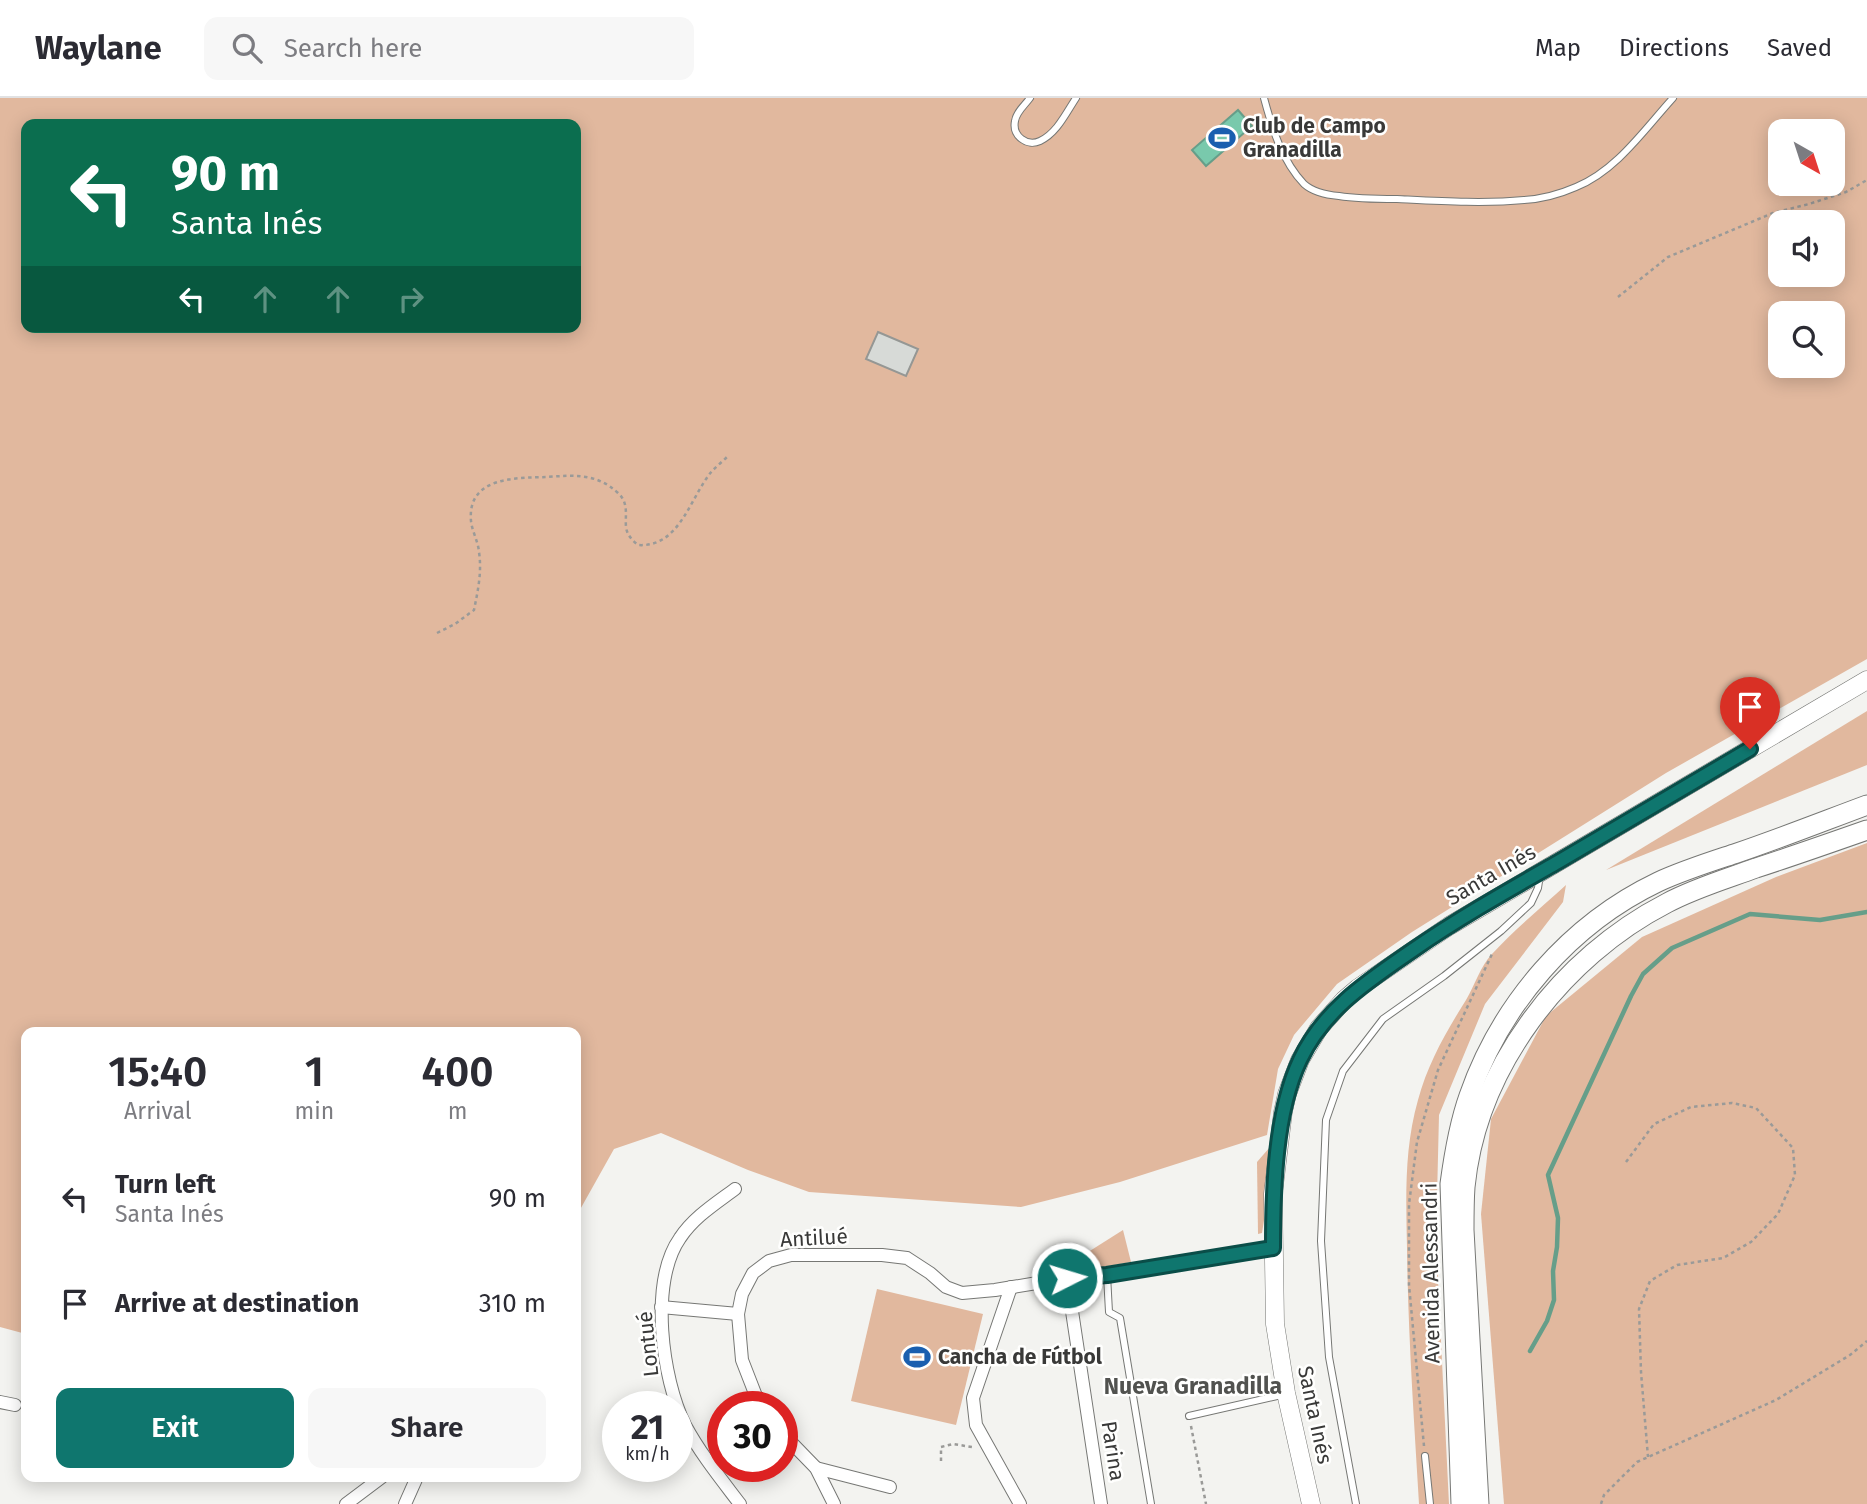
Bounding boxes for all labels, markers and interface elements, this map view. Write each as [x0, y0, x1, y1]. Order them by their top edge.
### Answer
search box [204, 17, 694, 80]
text: Waylane [35, 28, 162, 68]
icon: search [228, 29, 266, 67]
text: Search here [284, 33, 423, 64]
text: Map [1535, 34, 1581, 62]
text: Directions [1619, 34, 1729, 62]
text: Saved [1767, 34, 1832, 62]
place label: Club de Campo Granadilla [1243, 113, 1386, 163]
north arrow [1768, 119, 1844, 196]
map controls [1768, 119, 1845, 378]
sports icon: Club de Campo Granadilla [1207, 123, 1237, 153]
text: 90 m [171, 144, 280, 203]
icon: left [56, 147, 147, 238]
text: Santa Inés [171, 204, 322, 242]
button: sound [1768, 210, 1845, 287]
icon: left [173, 280, 211, 318]
icon: ahead [246, 280, 284, 318]
icon: ahead [319, 280, 357, 318]
icon: right [392, 280, 430, 318]
button: search [1768, 301, 1845, 378]
pin [1720, 677, 1780, 749]
icon: arrive [1731, 688, 1769, 726]
street label: Santa Inés [1441, 839, 1541, 911]
text: 15:40 [108, 1047, 207, 1097]
text: 1 [305, 1047, 324, 1097]
text: 400 [422, 1047, 494, 1097]
text: Arrival [124, 1097, 191, 1125]
text: min [295, 1097, 334, 1125]
text: m [448, 1097, 467, 1125]
text: Turn left [115, 1169, 216, 1200]
icon: left [56, 1180, 94, 1218]
text: 90 m [489, 1183, 546, 1214]
street label: Avenida Alessandri [1416, 1183, 1446, 1363]
text: Santa Inés [115, 1200, 224, 1228]
street label: Antilué [780, 1223, 848, 1253]
position arrow [1030, 1241, 1104, 1315]
icon: arrive [56, 1285, 94, 1323]
text: Arrive at destination [115, 1288, 359, 1319]
text: 310 m [479, 1288, 546, 1319]
street label: Lontué [632, 1310, 664, 1378]
sports icon: Cancha de Fútbol [902, 1342, 932, 1372]
place label: Cancha de Fútbol [938, 1344, 1103, 1370]
street label: Santa Inés [1292, 1364, 1338, 1466]
district label: Nueva Granadilla [1104, 1372, 1282, 1400]
button: Exit [56, 1388, 294, 1468]
button: Share [308, 1388, 546, 1468]
speed limit sign: 30 [707, 1391, 798, 1482]
text: 21 [631, 1406, 664, 1448]
street label: Parina [1095, 1419, 1131, 1483]
text: km/h [625, 1443, 670, 1465]

